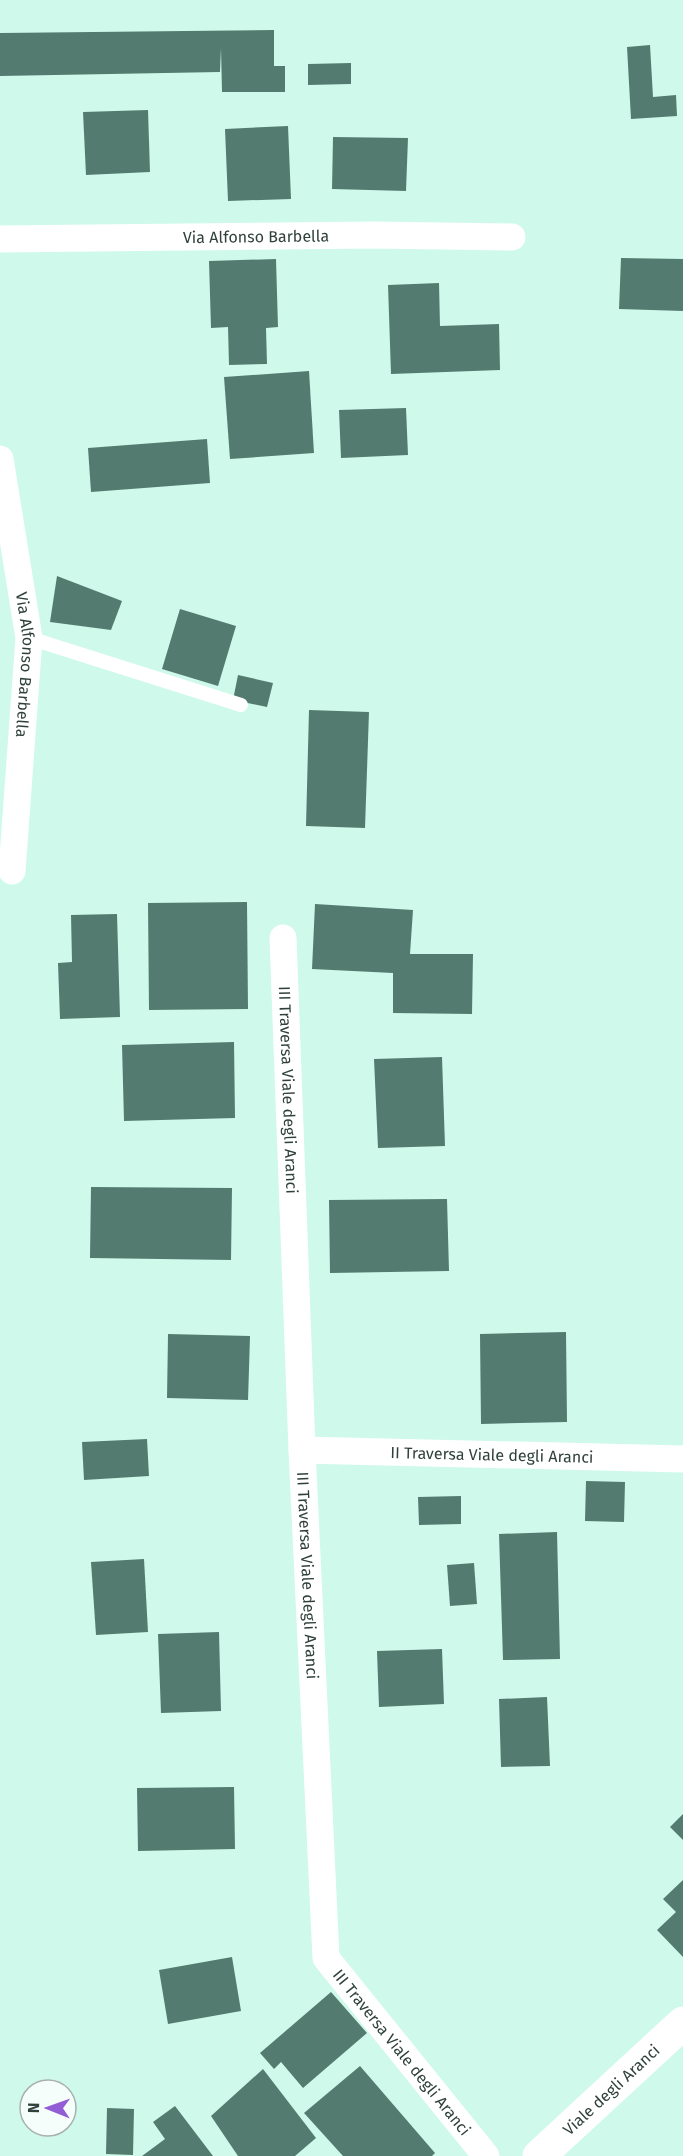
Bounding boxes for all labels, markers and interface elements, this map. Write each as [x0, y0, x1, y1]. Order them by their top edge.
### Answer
street label: Via Alfonso Barbella [183, 226, 329, 247]
street label: Via Alfonso Barbella [12, 591, 39, 738]
street label: III Traversa Viale degli Aranci [275, 986, 302, 1194]
street label: II Traversa Viale degli Aranci [390, 1443, 594, 1466]
street label: III Traversa Viale degli Aranci [294, 1471, 322, 1680]
street label: III Traversa Viale degli Aranci [329, 1965, 475, 2139]
street label: Viale degli Aranci [559, 2040, 663, 2139]
north arrow [18, 2078, 78, 2138]
text: N [24, 2102, 43, 2113]

